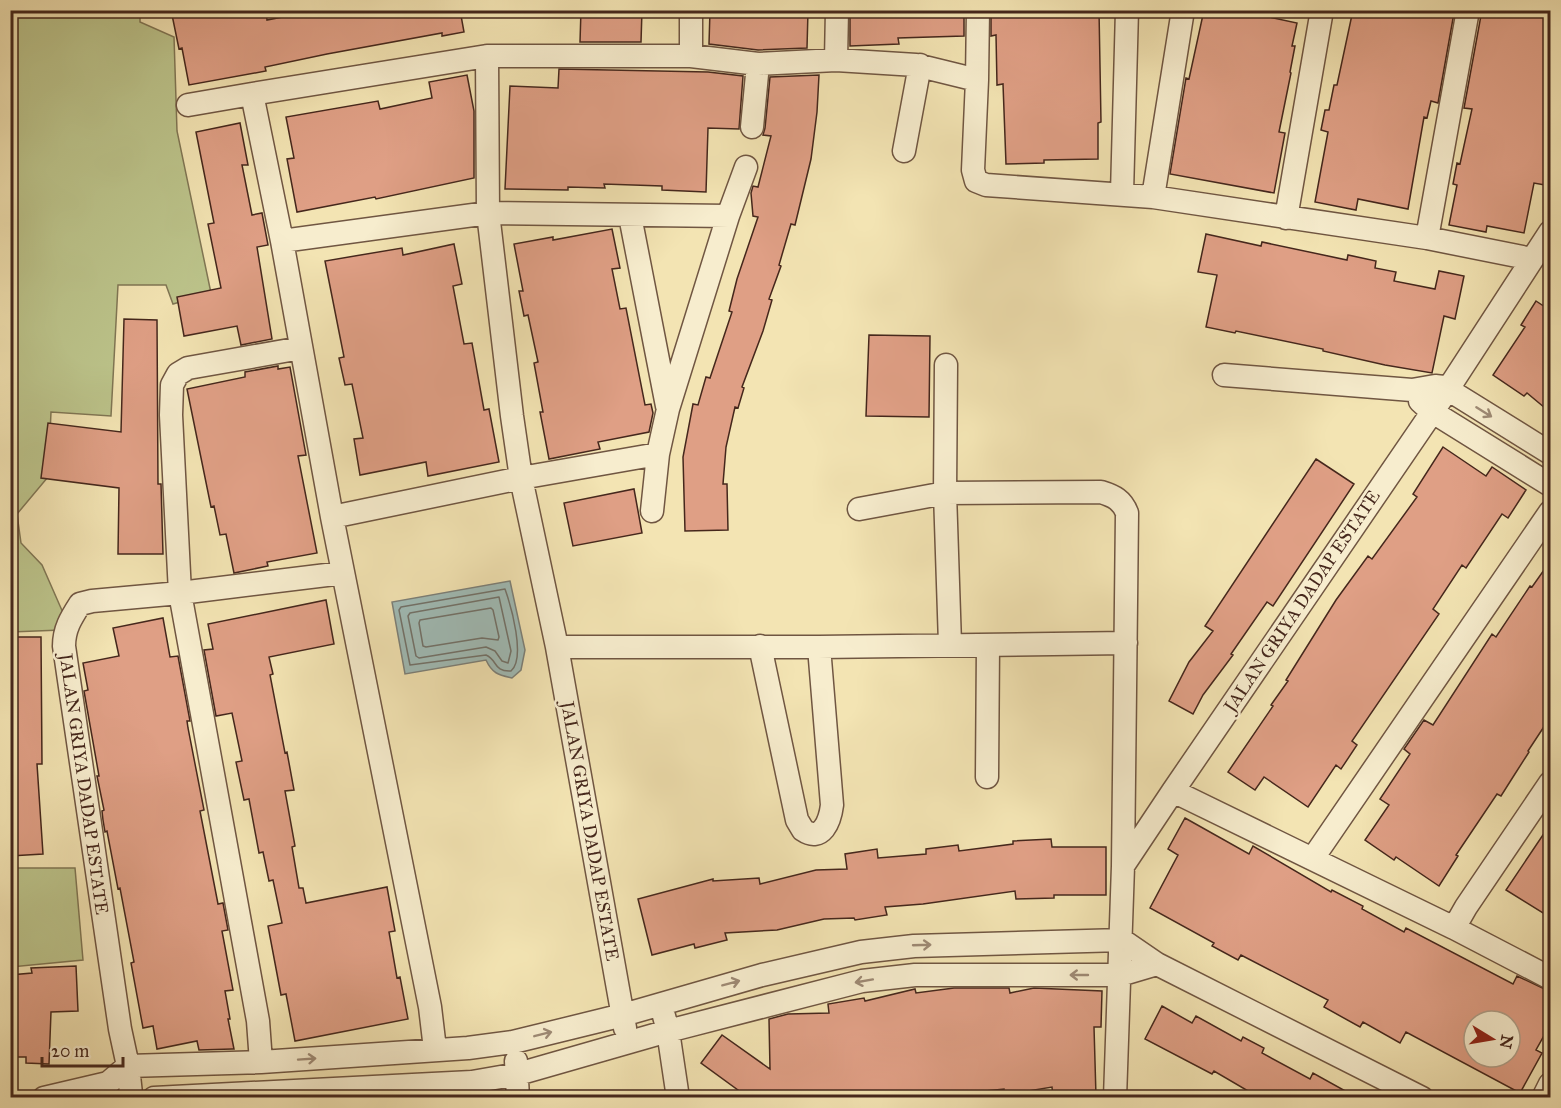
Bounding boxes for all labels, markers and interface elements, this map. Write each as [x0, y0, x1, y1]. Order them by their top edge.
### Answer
one-way arrow [1476, 405, 1493, 418]
street label: JALAN GRIYA DADAP ESTATE [1218, 486, 1386, 719]
street label: JALAN GRIYA DADAP ESTATE [54, 650, 113, 916]
street label: JALAN GRIYA DADAP ESTATE [555, 697, 624, 963]
one-way arrow [911, 940, 931, 951]
one-way arrow [1070, 969, 1090, 981]
one-way arrow [855, 976, 874, 987]
one-way arrow [721, 977, 740, 989]
north arrow [1462, 1009, 1522, 1069]
one-way arrow [533, 1028, 552, 1040]
scale bar [42, 1030, 123, 1068]
text: N [1496, 1033, 1517, 1051]
text: 20 m [51, 1040, 89, 1062]
one-way arrow [297, 1053, 317, 1064]

